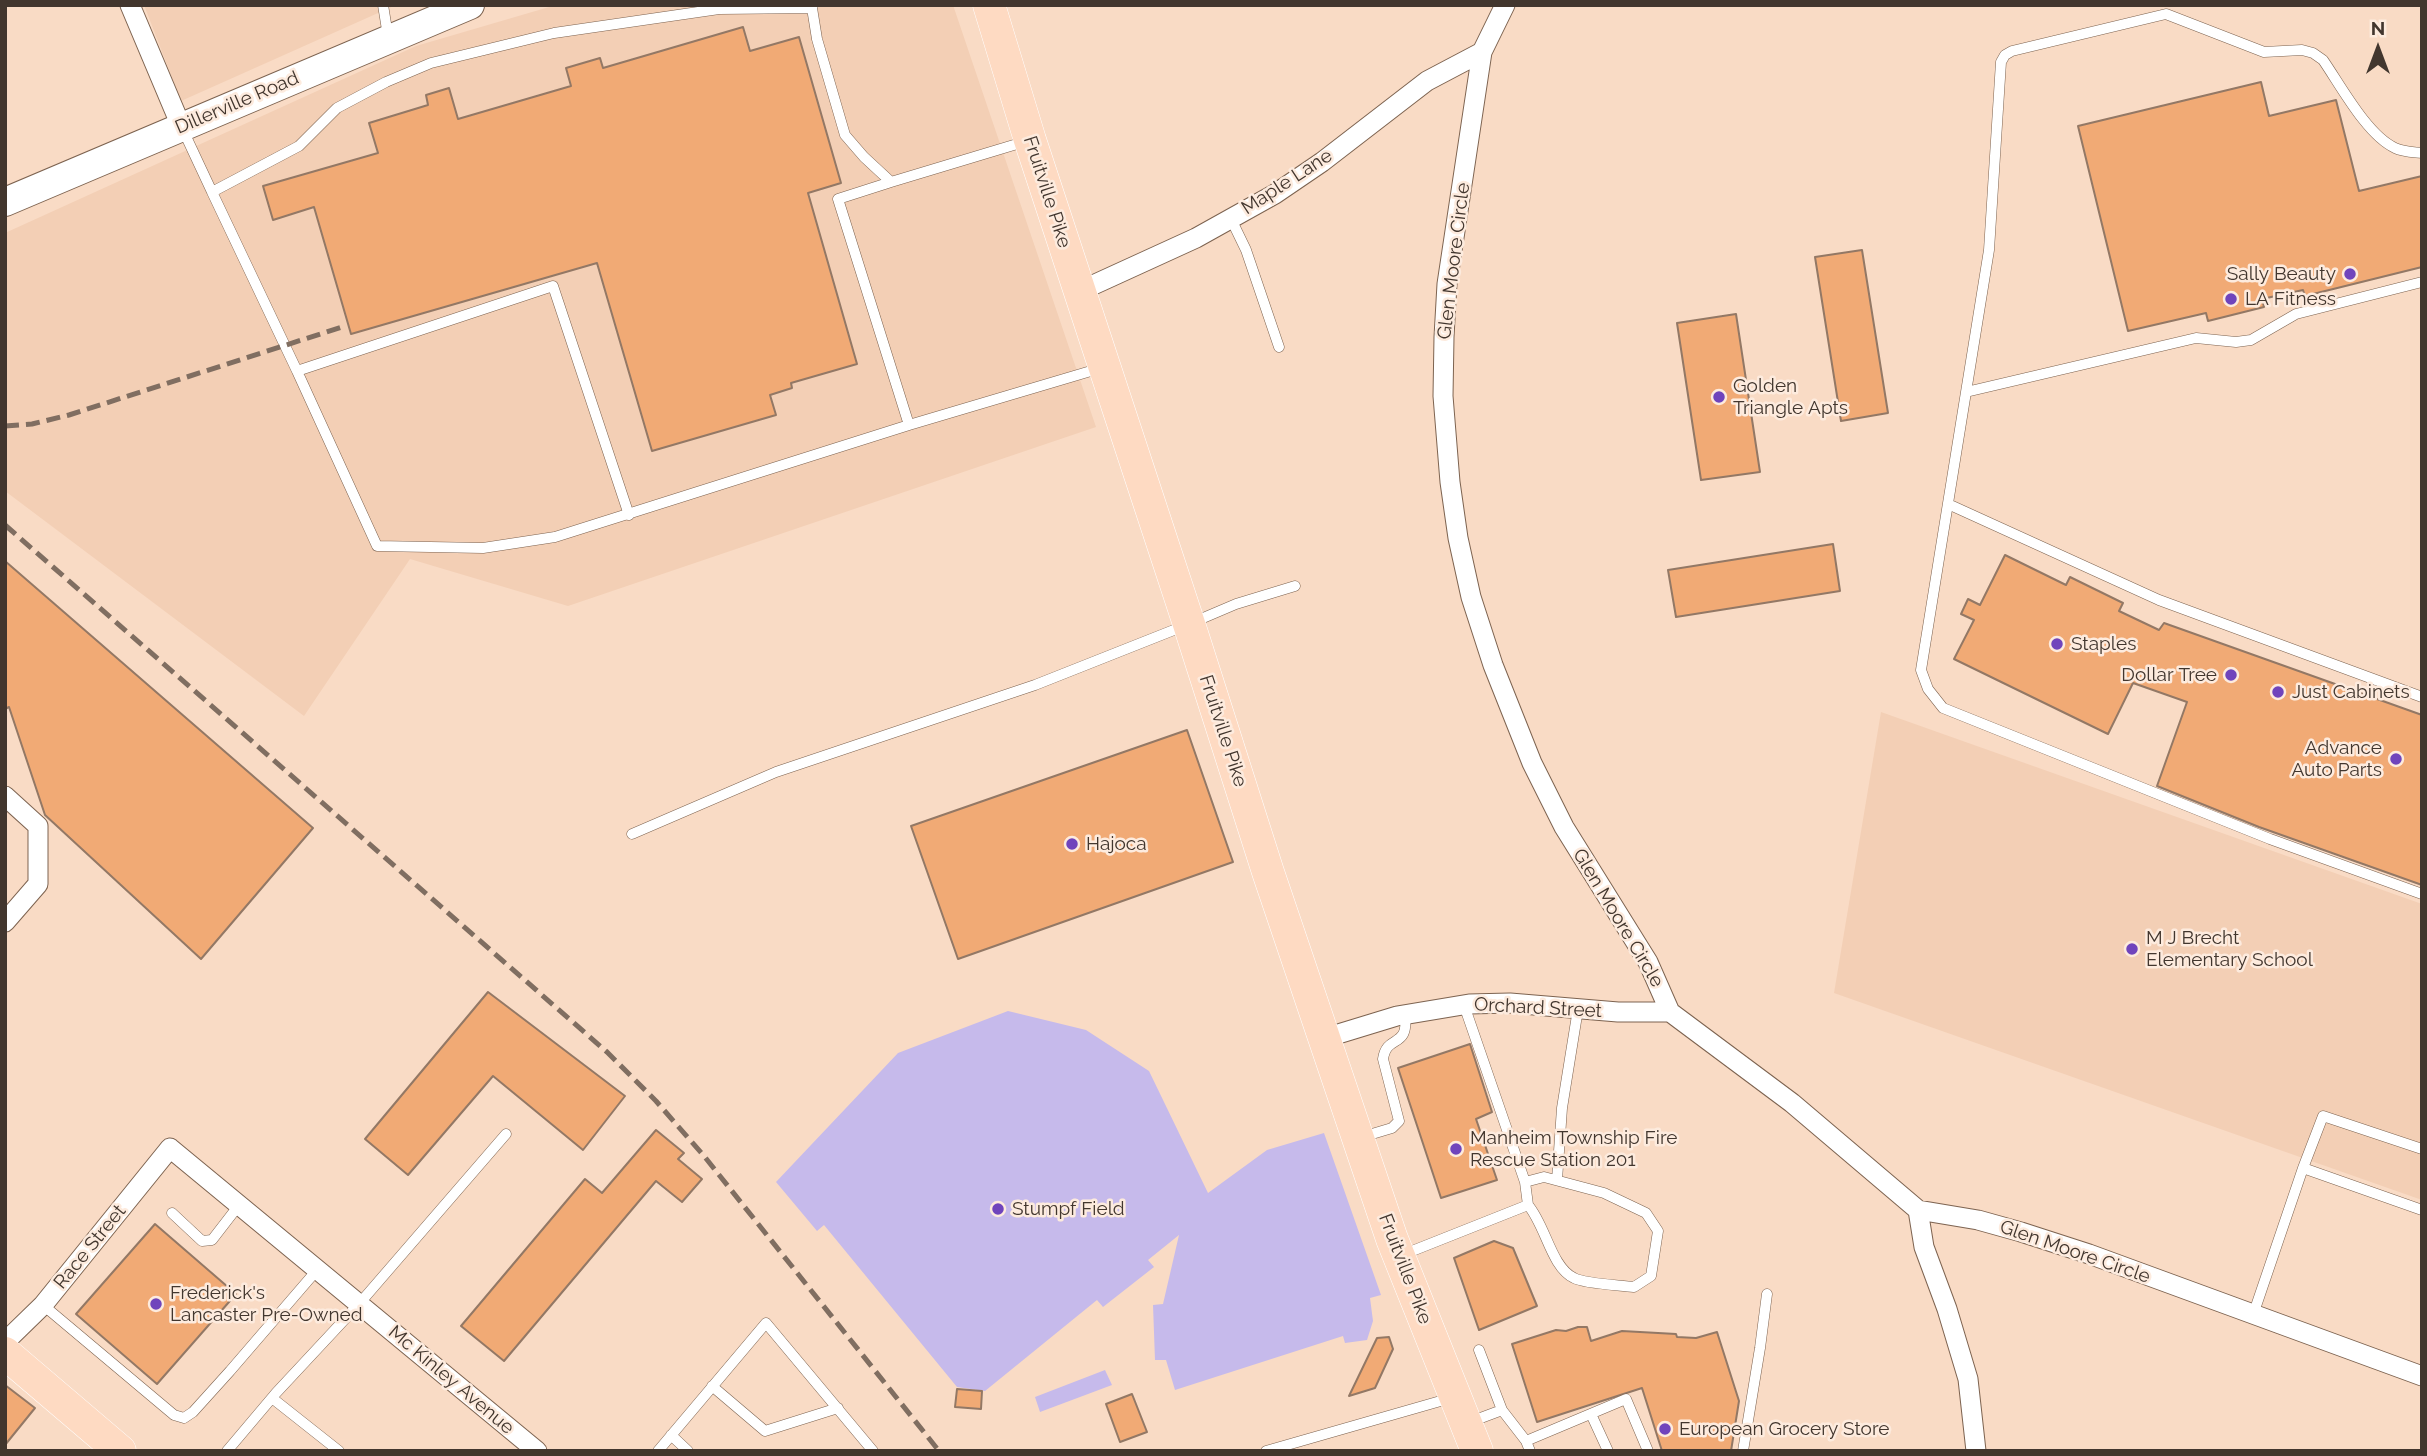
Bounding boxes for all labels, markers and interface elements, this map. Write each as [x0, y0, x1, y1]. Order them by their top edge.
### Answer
north arrow [2343, 14, 2413, 84]
text: N [2371, 17, 2385, 39]
street label: Dillerville Road [172, 67, 302, 139]
street label: Fruitville Pike [1018, 133, 1076, 251]
street label: Maple Lane [1237, 144, 1337, 220]
street label: Glen Moore Circle [1433, 181, 1475, 341]
place label: Sally Beauty [2227, 263, 2336, 285]
marker: Sally Beauty [2342, 266, 2358, 282]
place label: LA Fitness [2245, 288, 2336, 310]
marker: LA Fitness [2223, 291, 2239, 307]
place label: Golden Triangle Apts [1733, 375, 1848, 419]
marker: Golden Triangle Apts [1711, 389, 1727, 405]
place label: Staples [2071, 633, 2136, 655]
marker: Staples [2049, 636, 2065, 652]
place label: Dollar Tree [2121, 664, 2217, 686]
marker: Dollar Tree [2223, 667, 2239, 683]
street label: Fruitville Pike [1194, 672, 1252, 790]
place label: Just Cabinets [2292, 681, 2410, 703]
marker: Just Cabinets [2270, 684, 2286, 700]
place label: Advance Auto Parts [2291, 737, 2382, 781]
marker: Advance Auto Parts [2388, 751, 2404, 767]
place label: Hajoca [1086, 833, 1147, 855]
marker: Hajoca [1064, 836, 1080, 852]
street label: Glen Moore Circle [1568, 845, 1668, 991]
place label: M J Brecht Elementary School [2146, 927, 2313, 971]
marker: M J Brecht Elementary School [2124, 941, 2140, 957]
street label: Orchard Street [1473, 993, 1603, 1023]
place label: Manheim Township Fire Rescue Station 201 [1470, 1127, 1677, 1171]
marker: Manheim Township Fire Rescue Station 201 [1448, 1141, 1464, 1157]
place label: Stumpf Field [1012, 1198, 1125, 1220]
street label: Race Street [49, 1200, 131, 1294]
marker: Stumpf Field [990, 1201, 1006, 1217]
street label: Fruitville Pike [1374, 1211, 1436, 1327]
street label: Glen Moore Circle [1997, 1216, 2153, 1288]
place label: Frederick's Lancaster Pre-Owned [170, 1282, 362, 1326]
marker: Frederick's Lancaster Pre-Owned [148, 1296, 164, 1312]
street label: Mc Kinley Avenue [384, 1321, 518, 1439]
place label: European Grocery Store [1679, 1418, 1889, 1440]
marker: European Grocery Store [1657, 1421, 1673, 1437]

